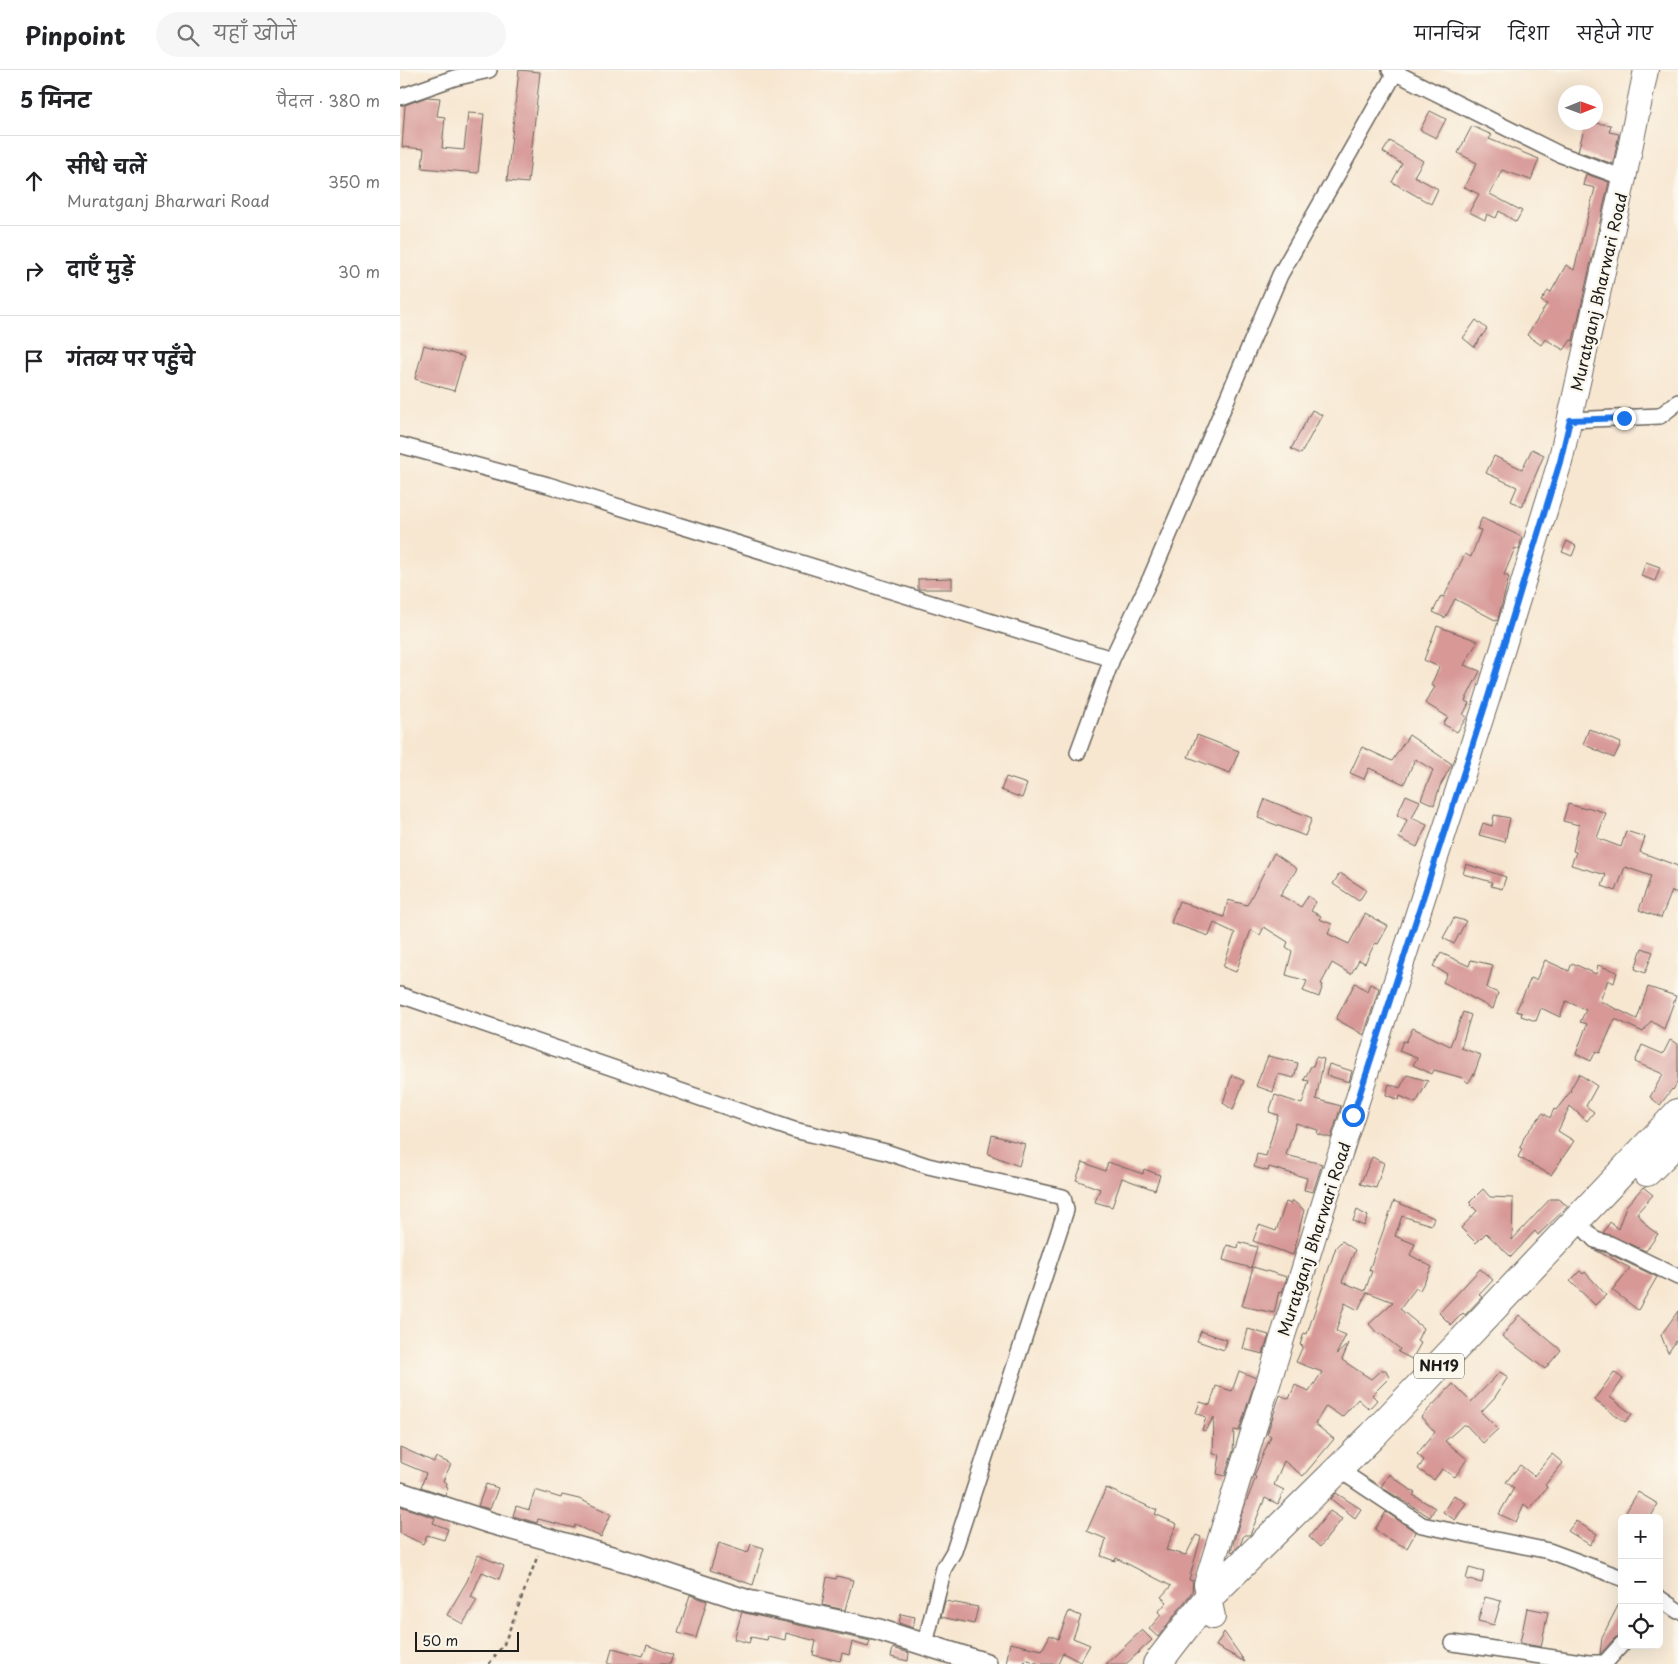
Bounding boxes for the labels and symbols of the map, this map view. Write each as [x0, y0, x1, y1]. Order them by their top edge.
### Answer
north arrow [1558, 85, 1603, 130]
street label: Muratganj Bharwari Road [1564, 190, 1633, 393]
route end [1613, 407, 1636, 430]
route start [1342, 1104, 1365, 1127]
street label: Muratganj Bharwari Road [1270, 1139, 1356, 1339]
road number: NH19 [1414, 1354, 1464, 1378]
scale bar [415, 1629, 519, 1652]

